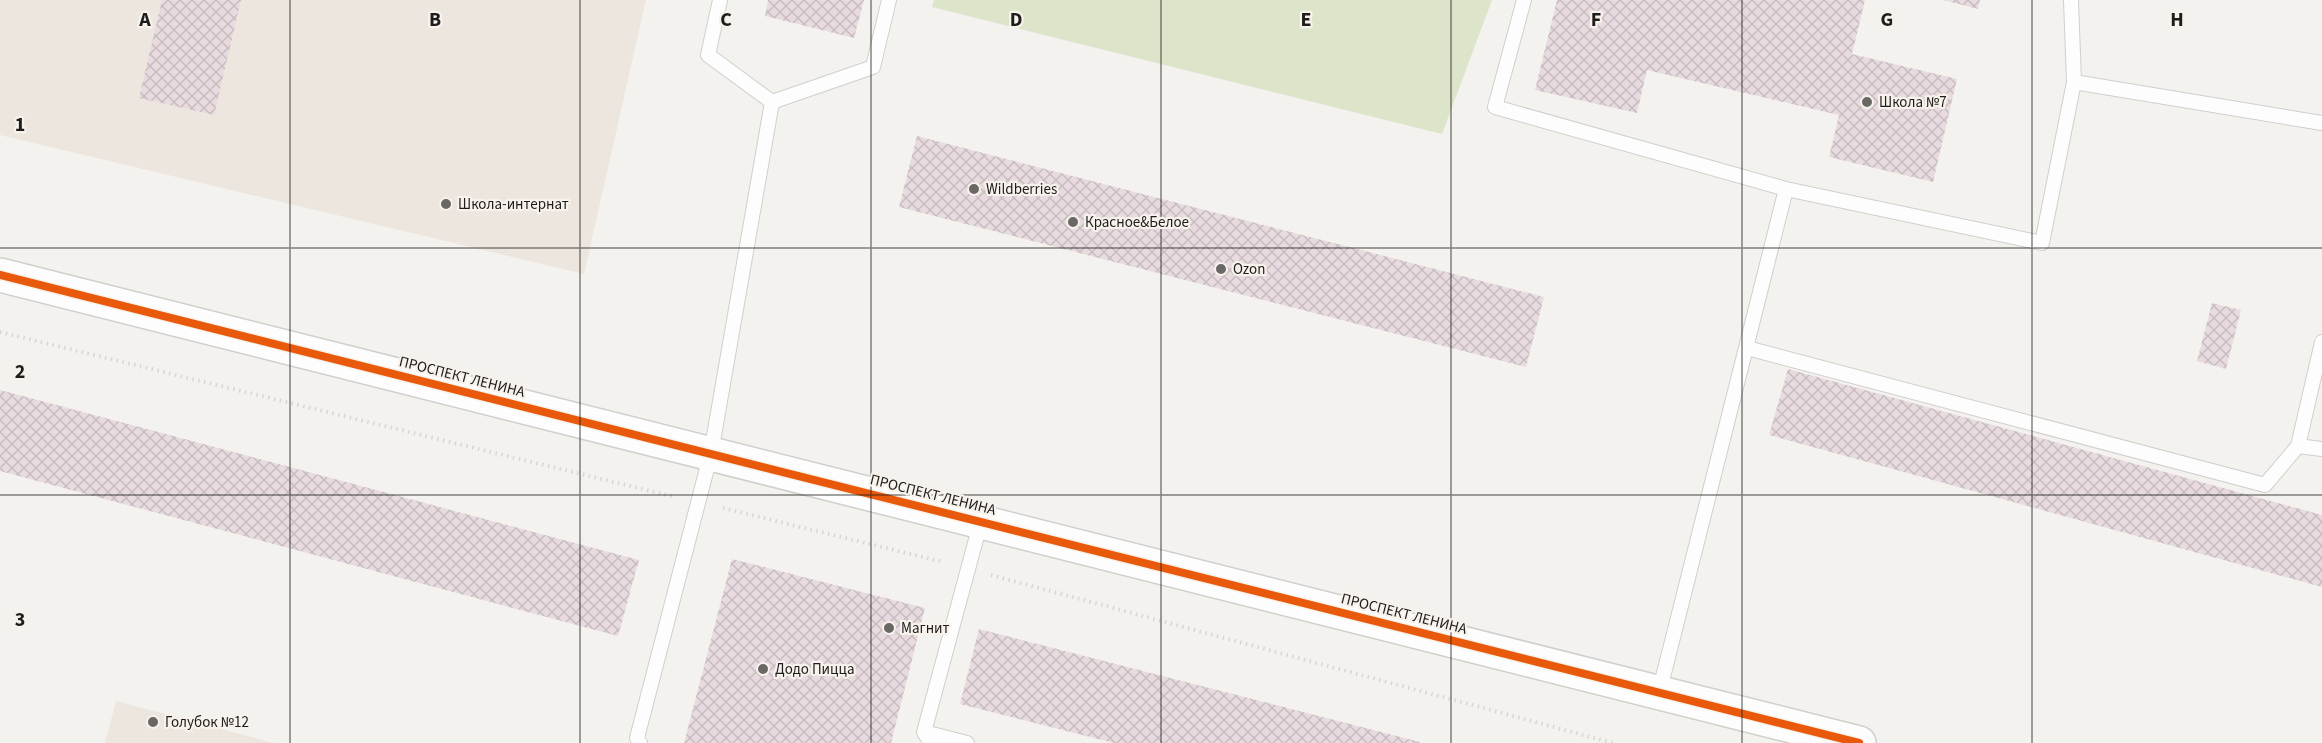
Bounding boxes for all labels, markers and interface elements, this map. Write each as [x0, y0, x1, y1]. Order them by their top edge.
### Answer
text: A [138, 6, 151, 34]
text: B [429, 6, 441, 34]
text: C [720, 6, 732, 34]
text: D [1010, 6, 1022, 34]
text: E [1301, 6, 1311, 34]
text: F [1591, 6, 1601, 34]
text: G [1881, 6, 1893, 34]
text: H [2170, 6, 2184, 34]
place label: Школа №7 [1879, 92, 1947, 113]
marker: Школа №7 [1860, 95, 1874, 109]
text: 1 [15, 111, 25, 139]
place label: Wildberries [986, 179, 1057, 200]
marker: Wildberries [967, 182, 981, 196]
place label: Школа-интернат [458, 194, 569, 215]
marker: Школа-интернат [439, 197, 453, 211]
place label: Красное&Белое [1085, 212, 1189, 233]
marker: Красное&Белое [1066, 215, 1080, 229]
place label: Ozon [1233, 259, 1265, 280]
marker: Ozon [1214, 262, 1228, 276]
street label: ПРОСПЕКТ ЛЕНИНА [397, 351, 528, 403]
text: 2 [15, 358, 25, 386]
street label: ПРОСПЕКТ ЛЕНИНА [868, 469, 999, 521]
street label: ПРОСПЕКТ ЛЕНИНА [1339, 588, 1470, 640]
text: 3 [15, 606, 25, 634]
place label: Магнит [901, 618, 950, 639]
marker: Магнит [882, 621, 896, 635]
place label: Додо Пицца [775, 659, 854, 680]
marker: Додо Пицца [756, 662, 770, 676]
place label: Голубок №12 [165, 712, 249, 733]
marker: Голубок №12 [146, 715, 160, 729]

